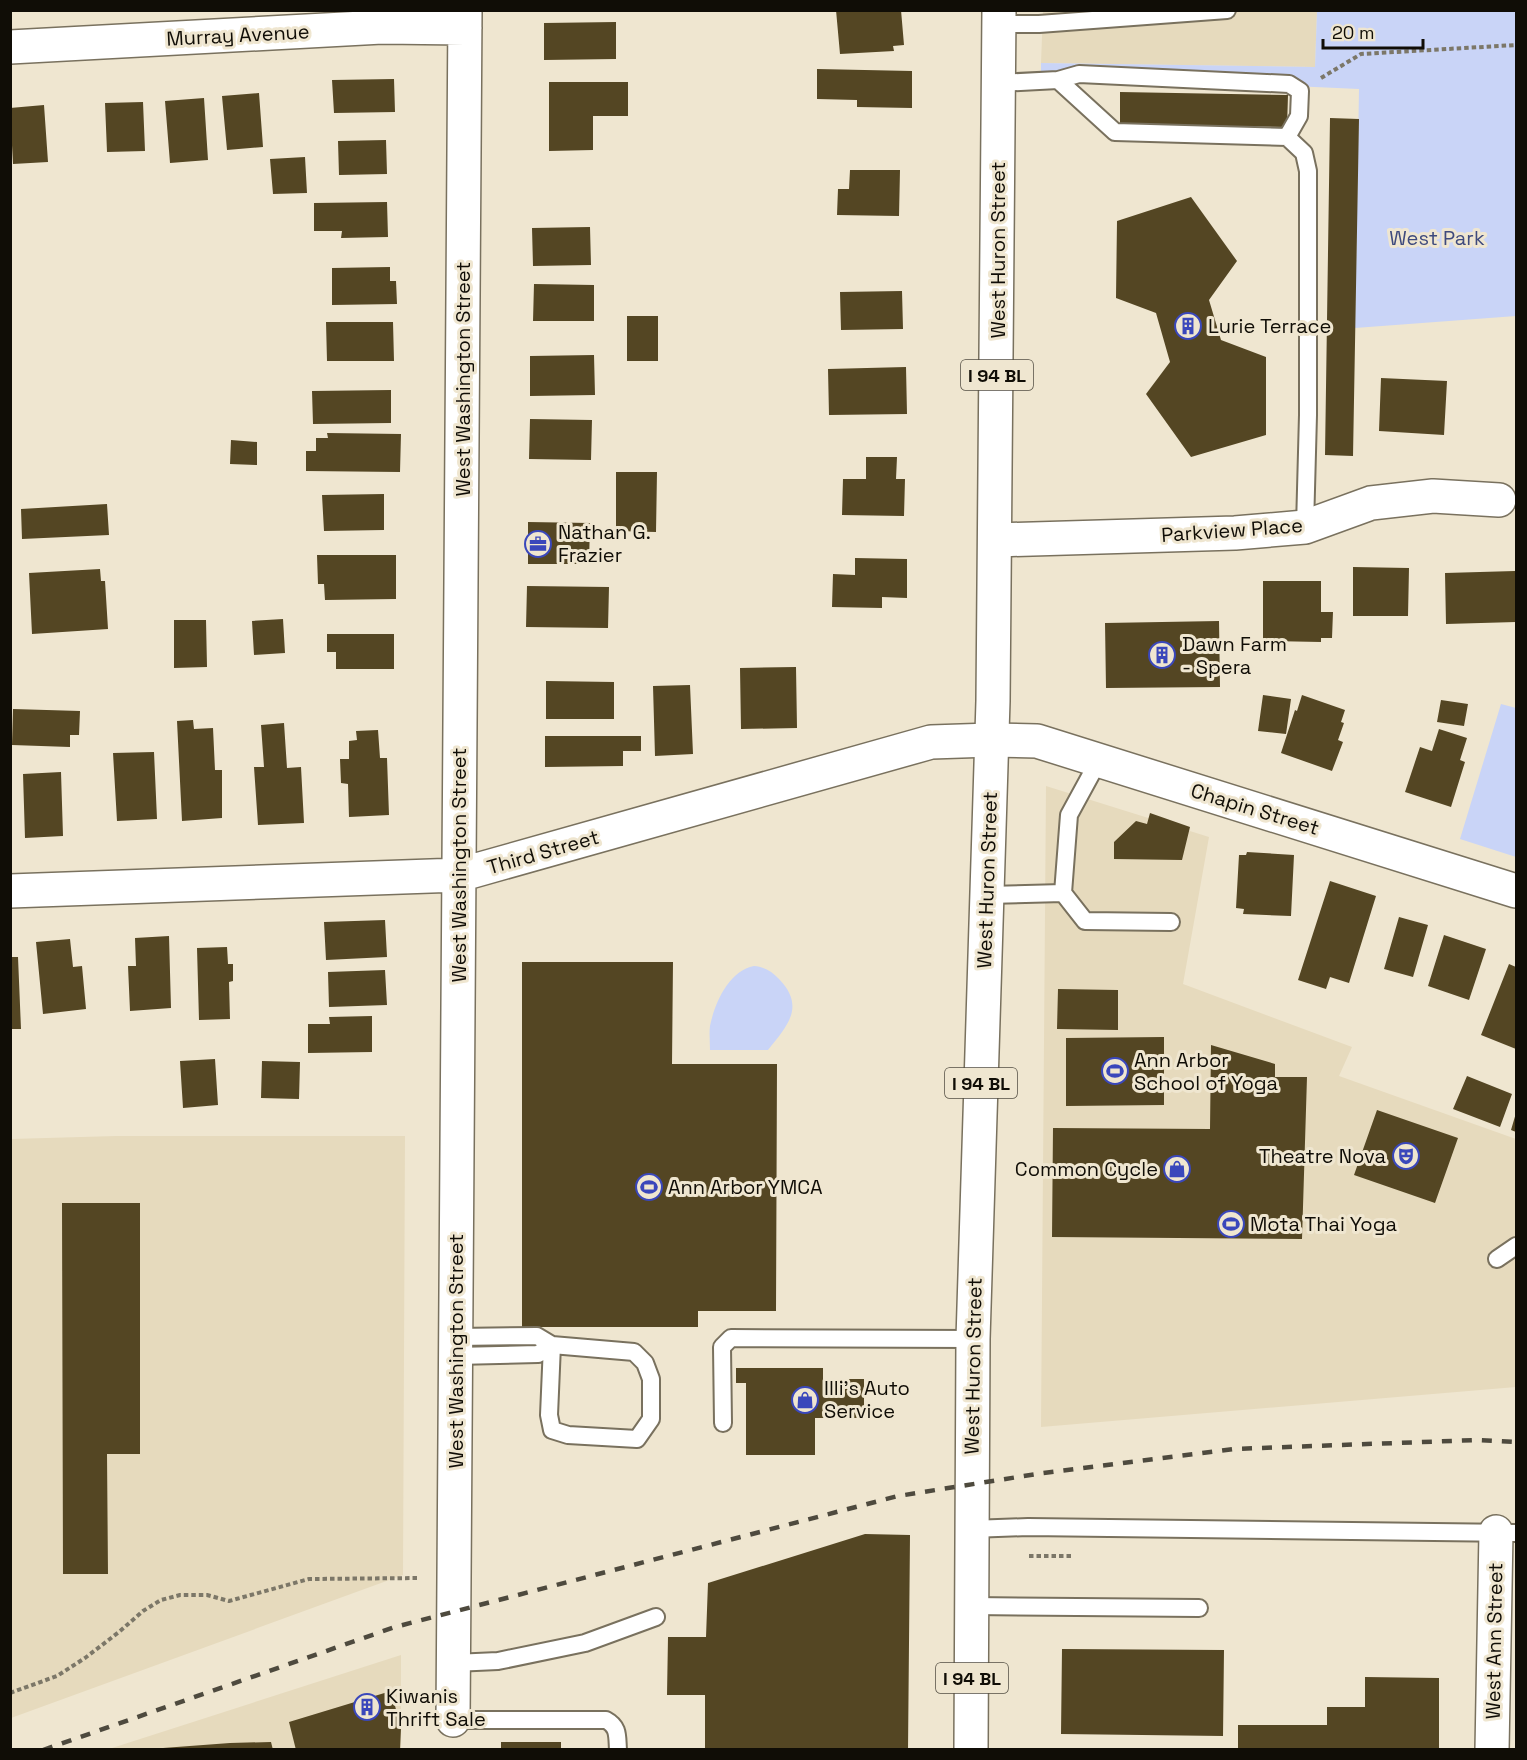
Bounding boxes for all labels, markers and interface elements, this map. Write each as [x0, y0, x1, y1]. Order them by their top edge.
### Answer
scale bar [1323, 12, 1424, 50]
street label: Murray Avenue [166, 18, 310, 52]
text: 20 m [1332, 21, 1375, 44]
street label: West Huron Street [985, 161, 1011, 339]
park label: West Park [1389, 225, 1485, 251]
street label: West Washington Street [450, 262, 476, 496]
building icon: Lurie Terrace [1173, 311, 1203, 341]
place label: Lurie Terrace [1208, 313, 1331, 339]
road number: I 94 BL [961, 360, 1033, 390]
street label: Parkview Place [1160, 512, 1304, 548]
place label: Nathan G. Frazier [558, 519, 651, 568]
office icon: Nathan G. Frazier [523, 529, 553, 559]
place label: Dawn Farm - Spera [1182, 631, 1287, 680]
building icon: Dawn Farm - Spera [1147, 640, 1177, 670]
street label: West Washington Street [446, 748, 472, 982]
street label: Chapin Street [1188, 777, 1322, 841]
street label: West Huron Street [971, 791, 1003, 969]
street label: Third Street [484, 824, 602, 880]
place label: Ann Arbor School of Yoga [1134, 1047, 1278, 1096]
sports icon: Ann Arbor School of Yoga [1100, 1056, 1130, 1086]
road number: I 94 BL [945, 1068, 1017, 1098]
theatre icon: Theatre Nova [1391, 1141, 1421, 1171]
place label: Theatre Nova [1259, 1143, 1386, 1169]
shop icon: Common Cycle [1162, 1154, 1192, 1184]
place label: Common Cycle [1015, 1156, 1158, 1182]
sports icon: Ann Arbor YMCA [634, 1172, 664, 1202]
place label: Ann Arbor YMCA [668, 1174, 823, 1200]
sports icon: Mota Thai Yoga [1216, 1209, 1246, 1239]
place label: Mota Thai Yoga [1250, 1211, 1397, 1237]
street label: West Washington Street [443, 1234, 469, 1468]
street label: West Huron Street [958, 1277, 988, 1455]
place label: Illi's Auto Service [824, 1375, 910, 1424]
shop icon: Illi's Auto Service [790, 1385, 820, 1415]
street label: West Ann Street [1480, 1562, 1508, 1720]
road number: I 94 BL [936, 1663, 1008, 1693]
place label: Kiwanis Thrift Sale [386, 1683, 486, 1732]
building icon: Kiwanis Thrift Sale [352, 1692, 382, 1722]

